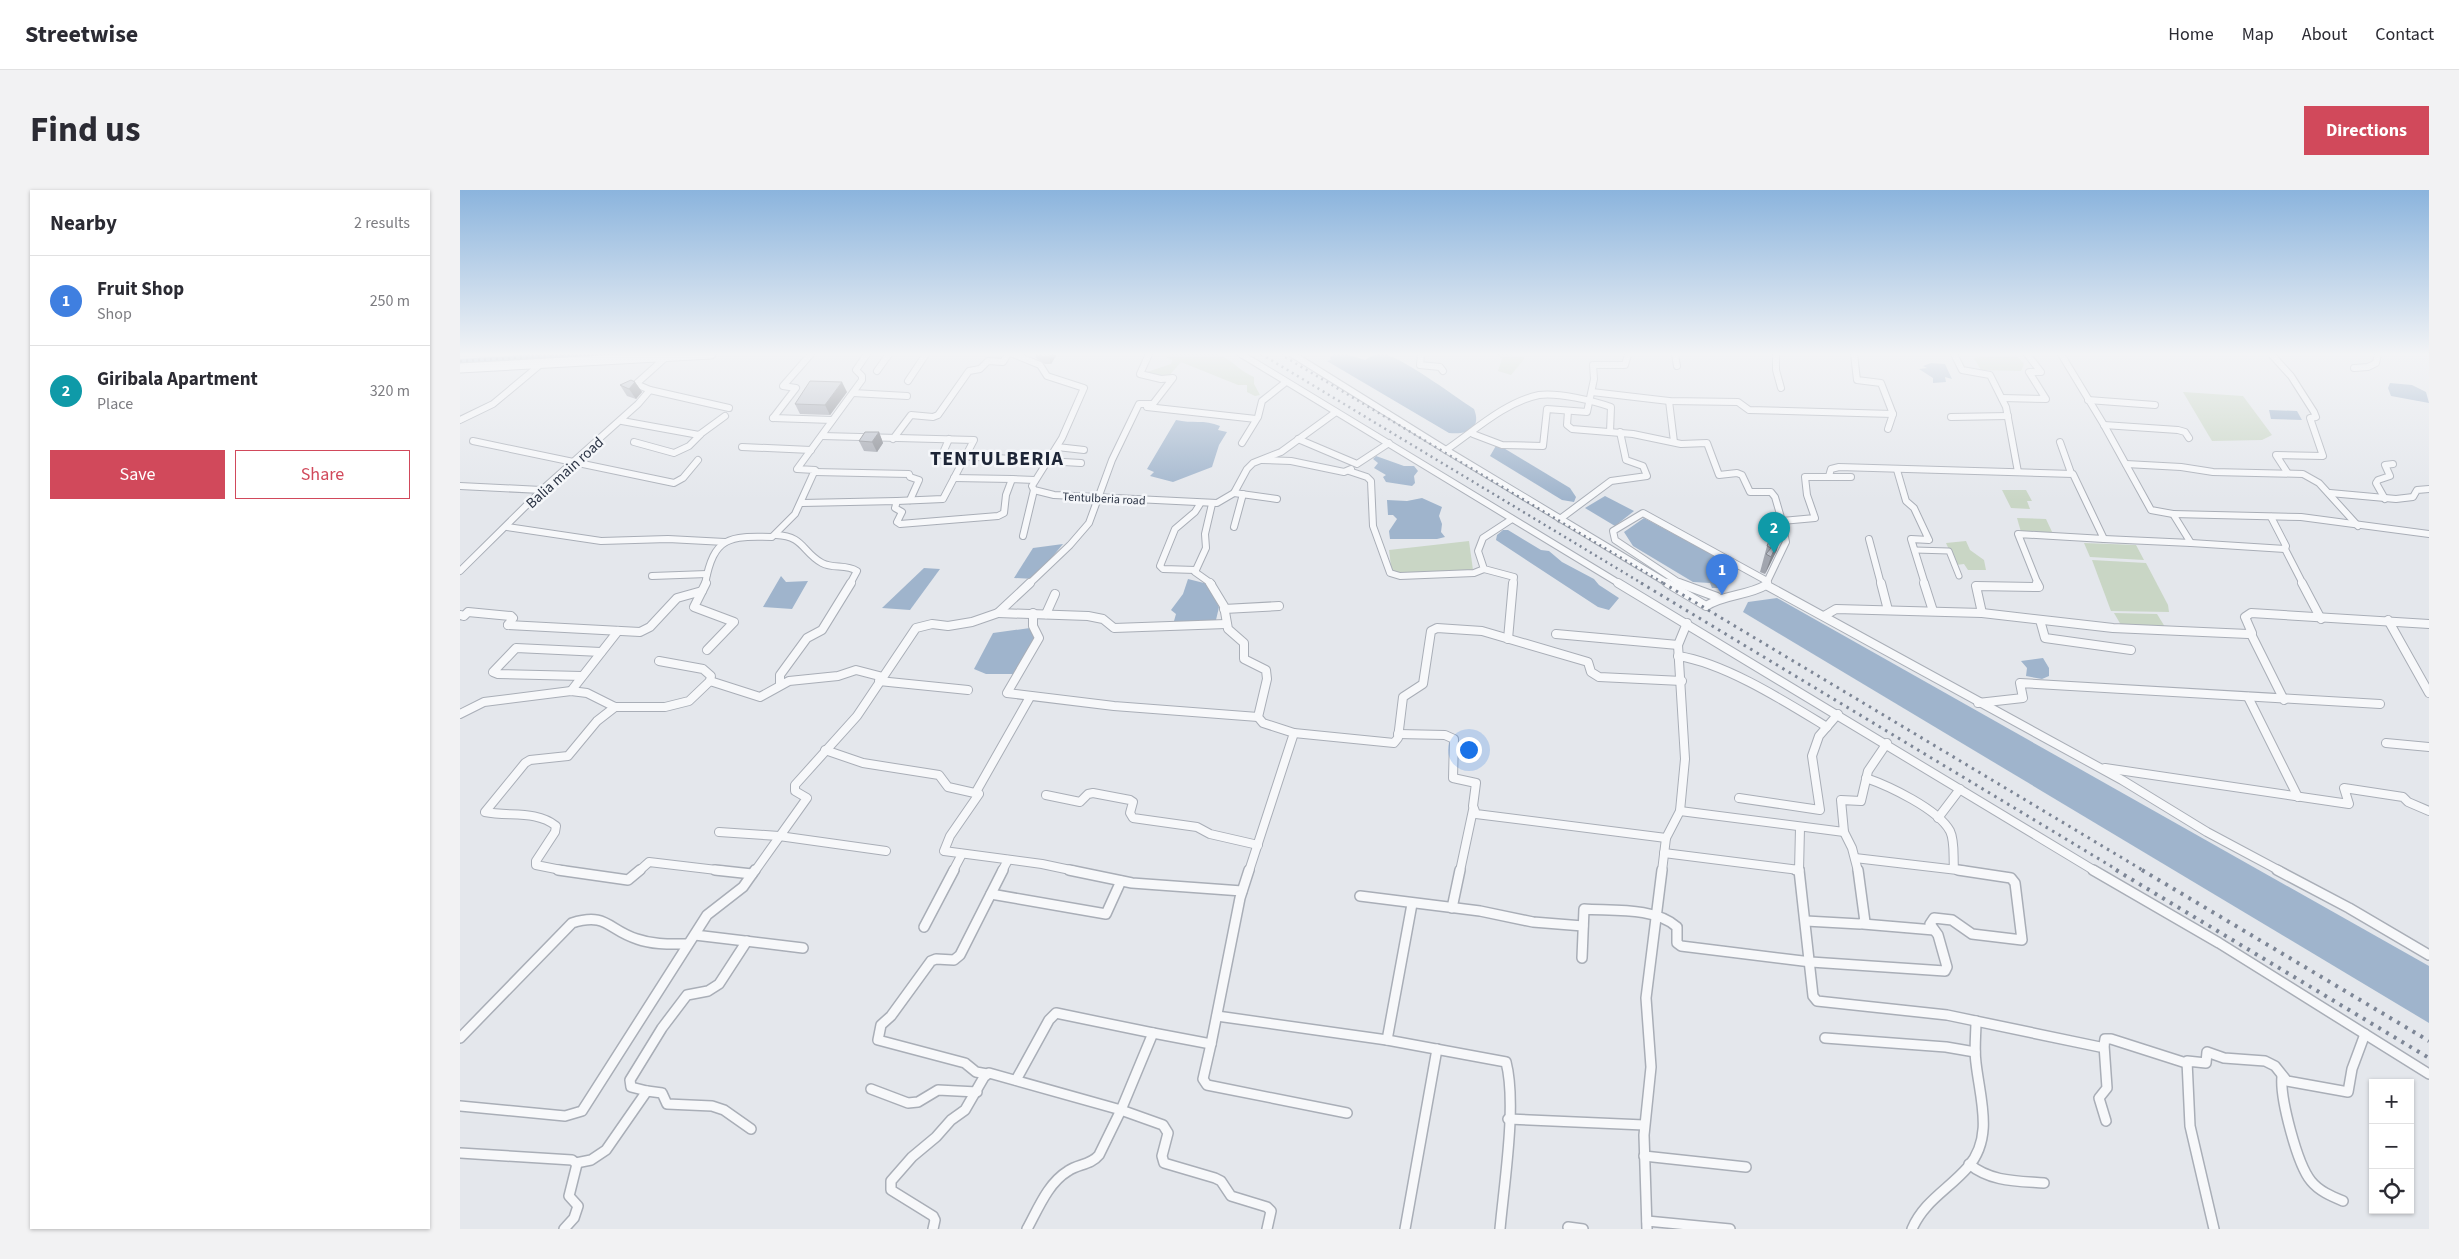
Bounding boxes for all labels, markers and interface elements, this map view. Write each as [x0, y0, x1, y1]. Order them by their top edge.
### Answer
text: Streetwise [25, 17, 138, 52]
text: Home [2168, 22, 2214, 47]
text: Map [2242, 22, 2274, 47]
text: About [2302, 22, 2347, 47]
text: Contact [2375, 22, 2434, 47]
text: Find us [30, 105, 140, 155]
button: Directions [2304, 106, 2429, 155]
text: Nearby [50, 208, 117, 238]
text: 2 results [354, 212, 410, 234]
text: Fruit Shop [97, 276, 184, 303]
text: 1 [62, 290, 70, 312]
text: 250 m [370, 290, 410, 312]
text: Shop [97, 303, 132, 325]
text: Giribala Apartment [97, 366, 258, 393]
text: 2 [62, 380, 70, 402]
text: 320 m [370, 380, 410, 402]
text: Place [97, 393, 133, 415]
street label: Balia main road [521, 432, 609, 514]
district label: TENTULBERIA [930, 445, 1064, 473]
button: Save [50, 450, 225, 499]
button: Share [235, 450, 410, 499]
street label: Tentulberia road [1062, 488, 1146, 510]
pin: 2 [1758, 512, 1790, 553]
pin: 1 [1706, 554, 1738, 595]
your location [1456, 737, 1482, 763]
map controls [2369, 1079, 2414, 1214]
button: + [2369, 1079, 2414, 1124]
button: − [2369, 1124, 2414, 1169]
button: locate [2369, 1169, 2414, 1214]

